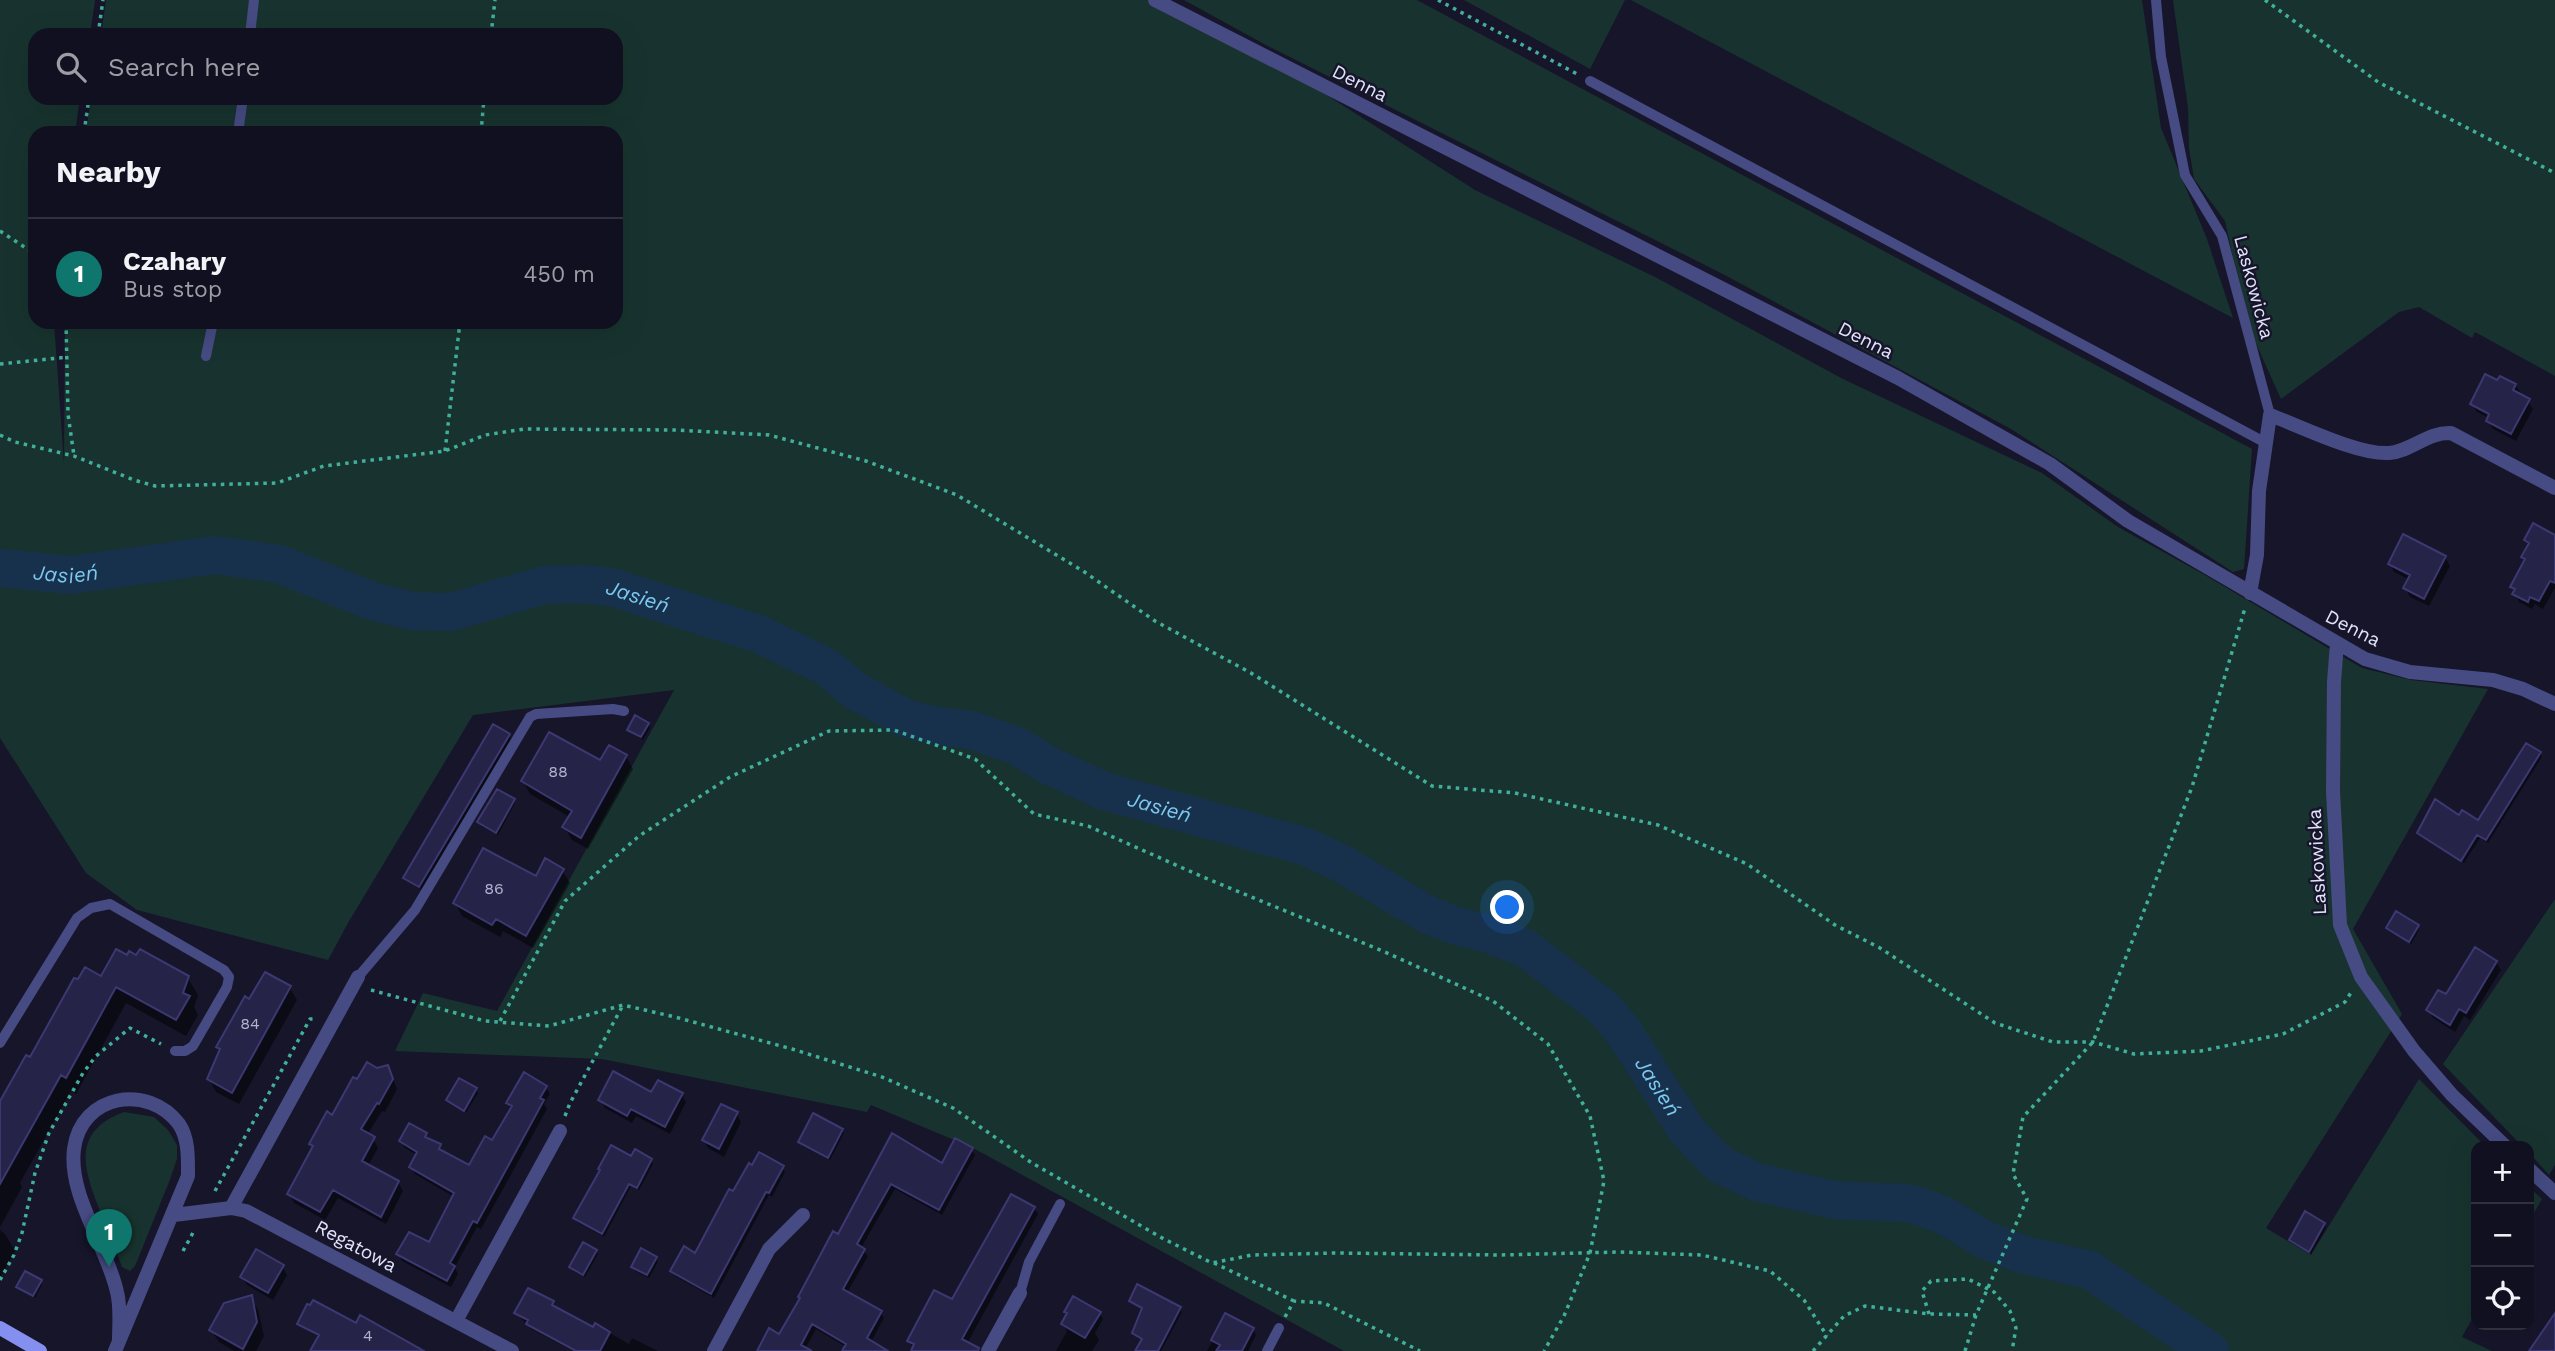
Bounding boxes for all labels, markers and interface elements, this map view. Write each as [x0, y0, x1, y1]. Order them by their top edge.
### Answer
search box [28, 28, 623, 105]
icon: search [52, 48, 90, 86]
text: Search here [108, 52, 260, 82]
street label: Denna [1329, 59, 1392, 107]
text: Nearby [56, 154, 161, 189]
street label: Laskowicka [2229, 233, 2279, 342]
text: Czahary [123, 246, 226, 276]
text: 1 [74, 261, 84, 288]
text: 450 m [523, 261, 595, 288]
text: Bus stop [123, 276, 222, 303]
street label: Denna [1835, 316, 1898, 364]
water label: Jasień [32, 559, 100, 588]
water label: Jasień [603, 574, 673, 617]
street label: Denna [2322, 604, 2385, 652]
house number: 88 [548, 762, 568, 781]
water label: Jasień [1125, 786, 1194, 827]
street label: Laskowicka [2303, 808, 2331, 916]
house number: 86 [484, 879, 504, 898]
your location [1490, 890, 1524, 924]
house number: 84 [240, 1014, 260, 1033]
water label: Jasień [1630, 1052, 1687, 1120]
map controls [2471, 1141, 2534, 1330]
button: + [2471, 1141, 2534, 1204]
button: − [2471, 1204, 2534, 1267]
pin: 1 [86, 1209, 132, 1267]
street label: Regatowa [311, 1215, 401, 1277]
button: locate [2471, 1267, 2534, 1330]
house number: 4 [363, 1326, 373, 1345]

